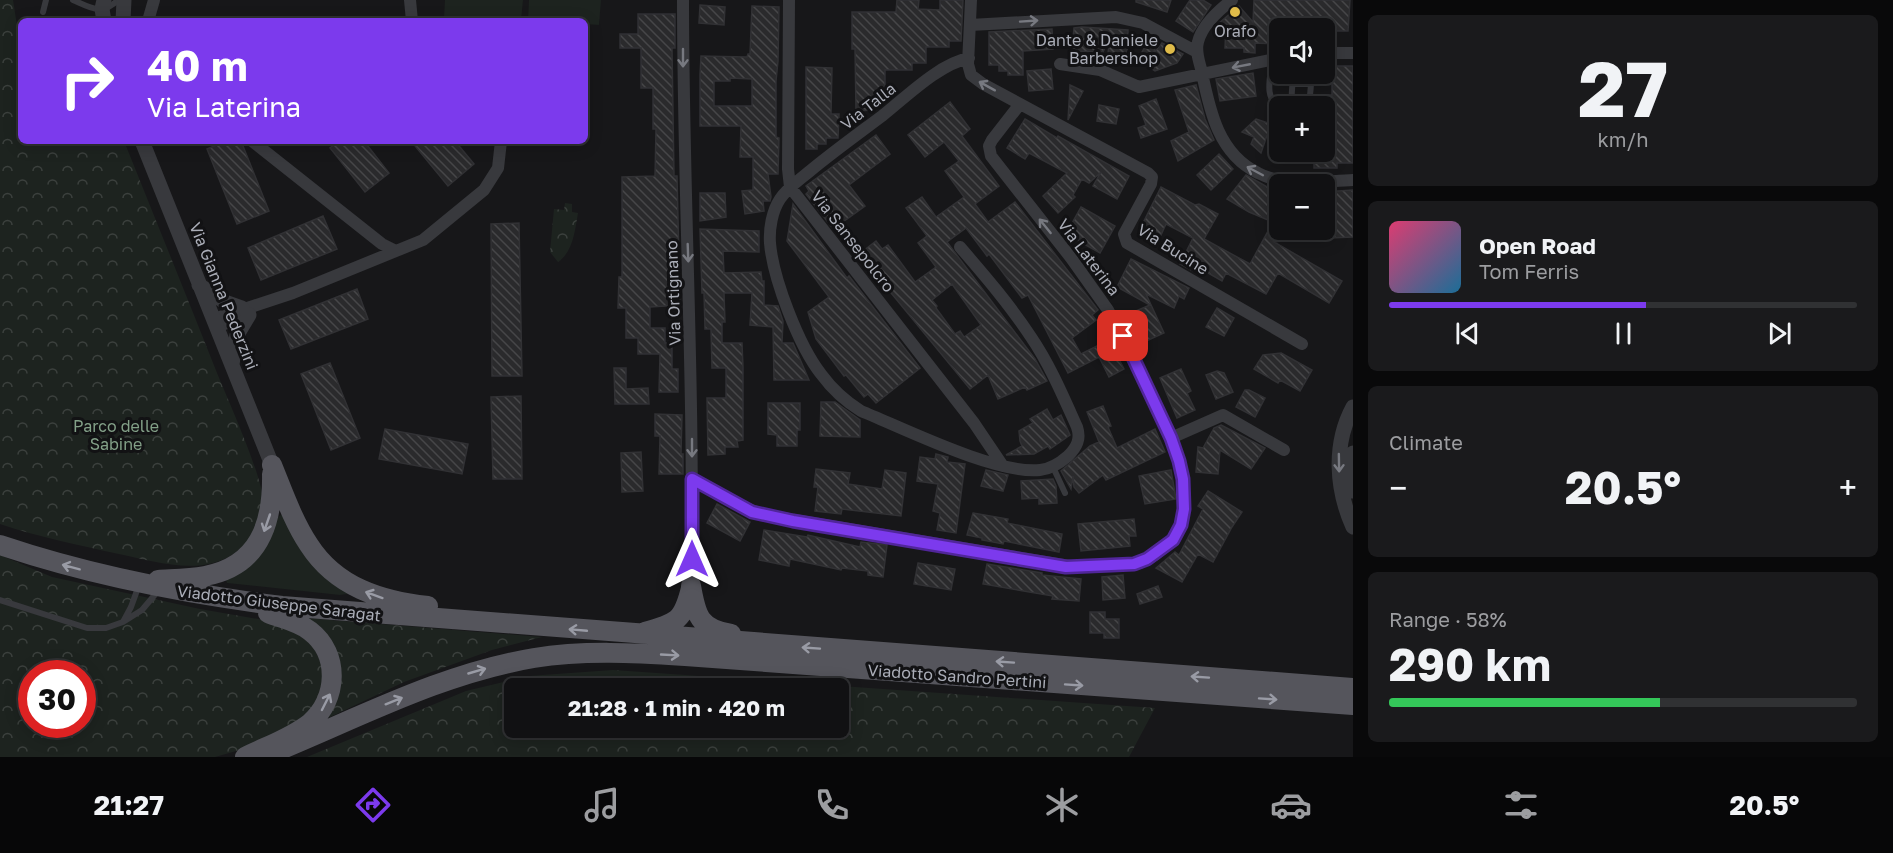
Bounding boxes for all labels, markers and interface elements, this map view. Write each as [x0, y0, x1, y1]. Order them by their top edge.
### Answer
marker: Orafo [1228, 5, 1242, 19]
one-way arrow [1018, 15, 1038, 26]
map controls [1269, 18, 1335, 240]
button: sound [1269, 18, 1335, 84]
place label: Orafo [1214, 21, 1256, 41]
place label: Dante & Daniele Barbershop [1036, 30, 1158, 68]
text: 40 m [147, 40, 248, 90]
text: 27 [1578, 41, 1668, 134]
icon: right [48, 42, 126, 120]
marker: Dante & Daniele Barbershop [1163, 42, 1177, 56]
one-way arrow [677, 48, 689, 68]
one-way arrow [1231, 61, 1251, 72]
street label: Via Talla [836, 78, 900, 134]
one-way arrow [979, 80, 996, 92]
text: Via Laterina [147, 91, 301, 123]
button: + [1269, 96, 1335, 162]
text: km/h [1598, 127, 1648, 151]
one-way arrow [1246, 165, 1264, 176]
button: − [1269, 174, 1335, 240]
street label: Via Sansepolcro [807, 186, 899, 296]
street label: Via Laterina [1054, 215, 1124, 299]
one-way arrow [1039, 218, 1052, 234]
street label: Via Gianna Pederzini [185, 219, 263, 373]
street label: Via Bucine [1134, 219, 1212, 279]
text: Open Road [1479, 232, 1596, 259]
street label: Via Ortignano [661, 240, 685, 346]
one-way arrow [683, 243, 694, 263]
text: Tom Ferris [1479, 259, 1579, 283]
pin [1097, 310, 1148, 361]
icon: previous [1451, 317, 1484, 350]
icon: pause [1607, 317, 1640, 350]
icon: next [1763, 317, 1796, 350]
icon: arrive [1106, 319, 1139, 352]
park label: Parco delle Sabine [73, 416, 159, 454]
text: Climate [1389, 430, 1463, 454]
one-way arrow [686, 438, 698, 458]
one-way arrow [1333, 452, 1345, 472]
text: 20.5° [1565, 460, 1681, 514]
text: − [1389, 468, 1407, 507]
text: + [1839, 468, 1857, 507]
one-way arrow [260, 513, 271, 532]
position arrow [660, 527, 724, 591]
one-way arrow [62, 561, 81, 572]
street label: Viadotto Giuseppe Saragat [176, 581, 382, 625]
one-way arrow [365, 588, 383, 599]
text: Range · 58% [1389, 607, 1507, 631]
one-way arrow [568, 624, 588, 635]
text: 290 km [1389, 637, 1551, 691]
one-way arrow [801, 642, 821, 653]
one-way arrow [659, 650, 679, 661]
one-way arrow [996, 656, 1016, 667]
speed limit sign: 30 [18, 660, 96, 738]
street label: Viadotto Sandro Pertini [867, 660, 1047, 692]
one-way arrow [467, 665, 486, 676]
one-way arrow [1190, 671, 1210, 682]
one-way arrow [1063, 680, 1083, 691]
one-way arrow [320, 694, 332, 711]
text: 21:28 · 1 min · 420 m [568, 694, 785, 721]
one-way arrow [1258, 694, 1278, 705]
one-way arrow [384, 695, 403, 706]
icon: directions [352, 784, 394, 826]
icon: music [581, 784, 623, 826]
icon: phone [811, 784, 853, 826]
icon: climate [1041, 784, 1083, 826]
icon: car [1270, 784, 1312, 826]
icon: filters [1500, 784, 1542, 826]
text: 21:27 [94, 789, 164, 821]
text: 20.5° [1730, 789, 1799, 821]

